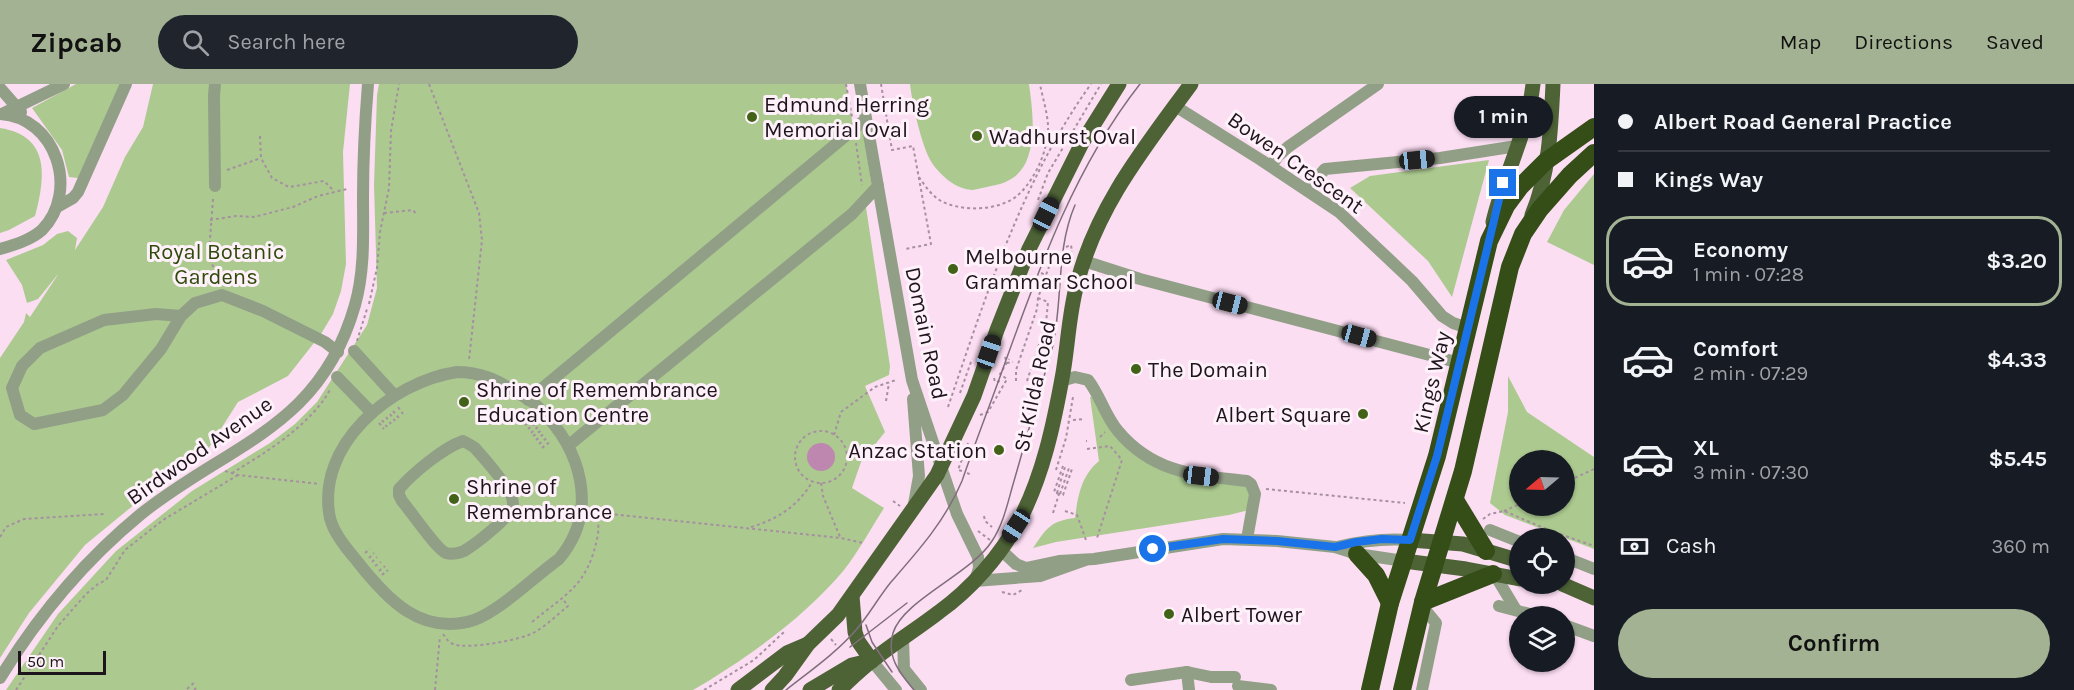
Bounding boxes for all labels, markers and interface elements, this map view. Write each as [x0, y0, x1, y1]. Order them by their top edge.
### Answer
search box [158, 15, 578, 69]
text: Zipcab [30, 26, 122, 59]
icon: search [179, 26, 212, 59]
text: Search here [227, 29, 346, 55]
text: Map [1780, 30, 1821, 54]
text: Directions [1854, 30, 1953, 54]
text: Saved [1986, 30, 2044, 54]
place label: Edmund Herring Memorial Oval [764, 92, 930, 143]
callout: 1 min [1454, 96, 1552, 138]
text: 1 min [1478, 105, 1529, 128]
street label: Bowen Crescent [1222, 106, 1368, 219]
text: Albert Road General Practice [1654, 109, 1952, 135]
marker: Edmund Herring Memorial Oval [745, 110, 759, 124]
place label: Wadhurst Oval [989, 124, 1136, 150]
marker: Wadhurst Oval [970, 129, 984, 143]
car [1398, 149, 1436, 171]
text: Kings Way [1654, 167, 1763, 193]
route end [1489, 169, 1516, 196]
car [1030, 194, 1062, 234]
icon: car [1621, 234, 1675, 288]
text: Economy [1693, 237, 1788, 263]
park label: Royal Botanic Gardens [148, 239, 284, 290]
place label: Melbourne Grammar School [965, 244, 1134, 295]
text: $3.20 [1986, 248, 2047, 274]
marker: Melbourne Grammar School [946, 262, 960, 276]
text: 1 min · 07:28 [1693, 263, 1804, 286]
street label: Domain Road [899, 265, 953, 402]
car [1210, 290, 1250, 316]
street label: St Kilda Road [1008, 318, 1062, 454]
car [1339, 323, 1379, 349]
street label: Kings Way [1408, 329, 1456, 436]
car [975, 332, 1003, 372]
icon: car [1621, 333, 1675, 387]
text: Comfort [1693, 336, 1778, 362]
text: $4.33 [1987, 347, 2047, 373]
place label: The Domain [1148, 357, 1268, 383]
marker: The Domain [1129, 362, 1143, 376]
text: 2 min · 07:29 [1693, 362, 1808, 385]
place label: Shrine of Remembrance Education Centre [476, 377, 718, 428]
street label: Birdwood Avenue [122, 391, 277, 511]
marker: Shrine of Remembrance Education Centre [457, 395, 471, 409]
place label: Albert Square [1216, 402, 1351, 428]
marker: Albert Square [1356, 407, 1370, 421]
icon: car [1621, 432, 1675, 486]
text: XL [1693, 435, 1719, 461]
place label: Anzac Station [848, 438, 987, 464]
marker: Anzac Station [992, 443, 1006, 457]
text: $5.45 [1988, 446, 2047, 472]
north arrow [1509, 450, 1575, 516]
map controls [1509, 450, 1575, 672]
text: 3 min · 07:30 [1693, 461, 1809, 484]
car [1182, 465, 1220, 487]
place label: Shrine of Remembrance [466, 474, 612, 525]
marker: Shrine of Remembrance [447, 492, 461, 506]
car [999, 506, 1033, 546]
button: locate [1509, 528, 1575, 594]
icon: cash [1618, 530, 1651, 563]
text: Cash [1666, 533, 1716, 559]
route start [1139, 535, 1166, 562]
text: 360 m [1991, 535, 2050, 558]
place label: Albert Tower [1181, 602, 1302, 628]
button: layers [1509, 606, 1575, 672]
marker: Albert Tower [1162, 607, 1176, 621]
button: Confirm [1618, 609, 2050, 678]
scale bar [18, 648, 106, 676]
text: 50 m [27, 652, 64, 671]

